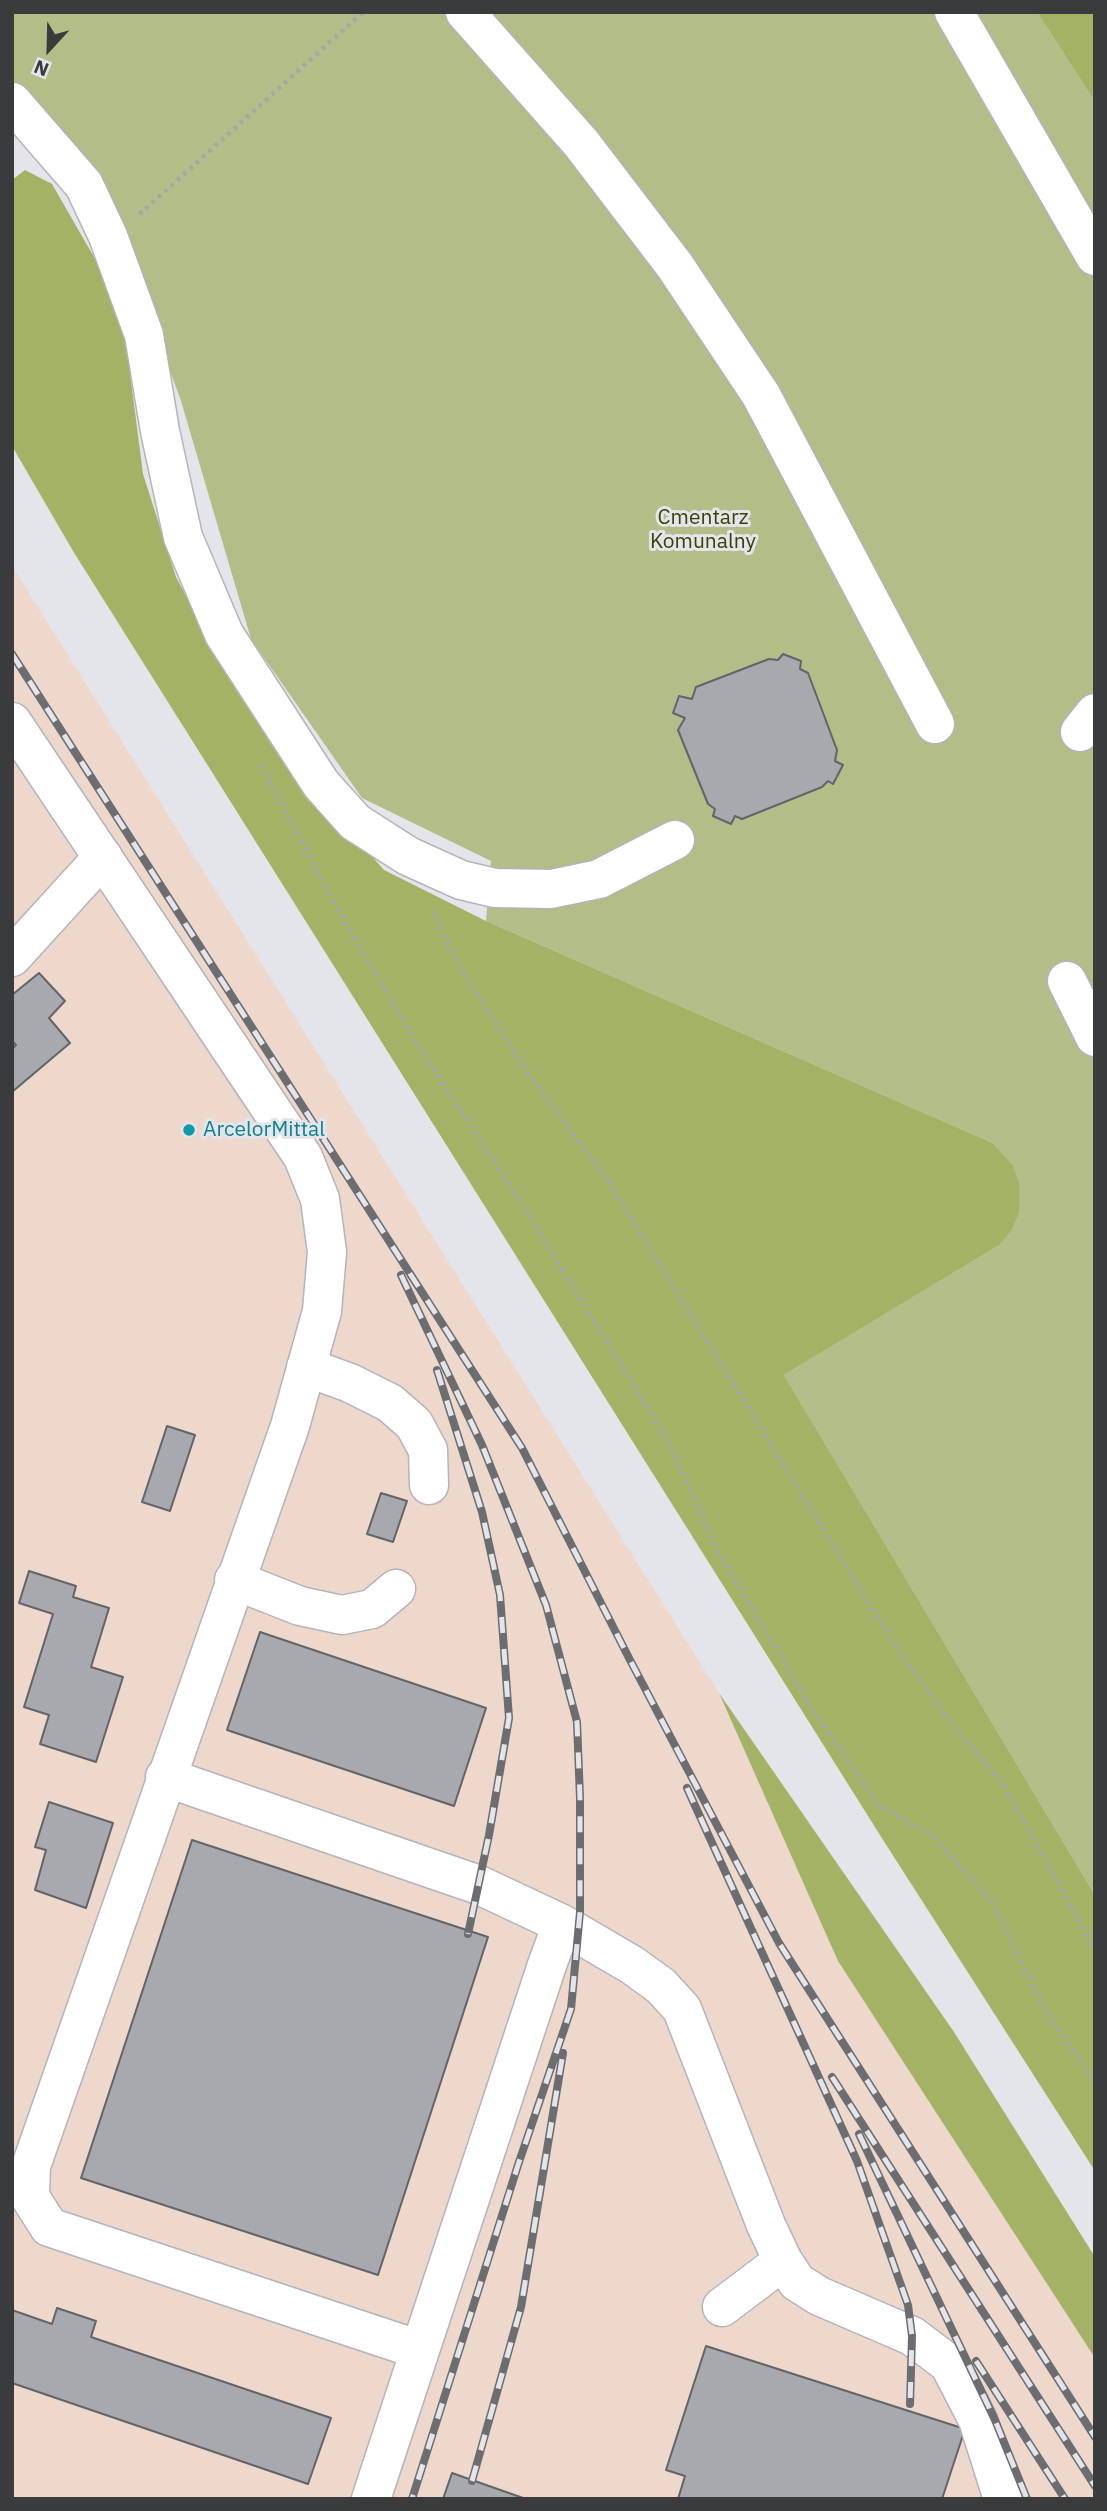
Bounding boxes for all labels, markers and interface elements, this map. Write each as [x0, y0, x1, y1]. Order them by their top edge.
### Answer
north arrow [14, 14, 84, 84]
text: N [30, 55, 52, 82]
park label: Cmentarz Komunalny [650, 505, 756, 555]
place label: ArcelorMittal [203, 1117, 325, 1143]
marker: ArcelorMittal [181, 1122, 197, 1138]

